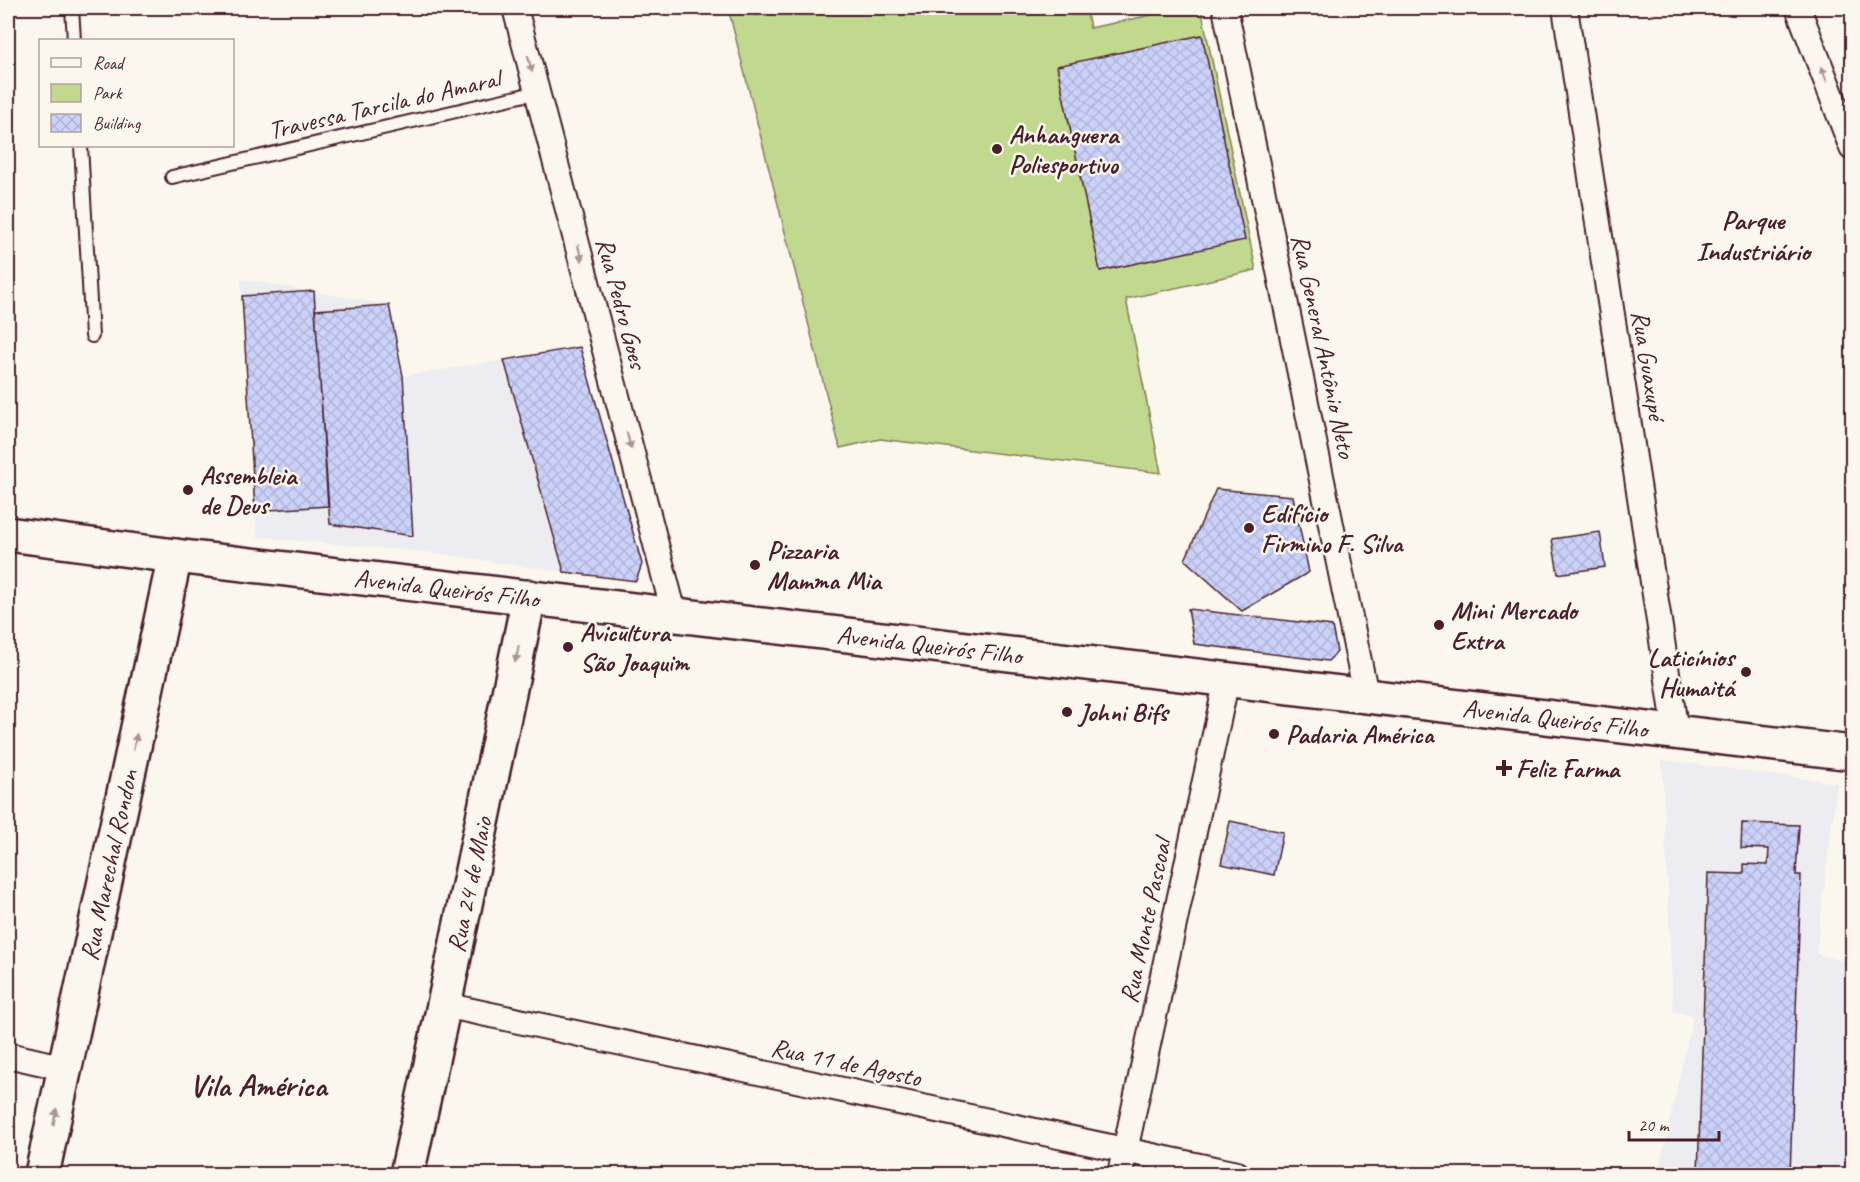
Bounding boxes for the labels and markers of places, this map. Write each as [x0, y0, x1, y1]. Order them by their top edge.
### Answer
place label: Anhanguera Poliesportivo [1009, 118, 1121, 181]
marker: Anhanguera Poliesportivo [990, 142, 1004, 156]
place label: Assembleia de Deus [200, 459, 299, 522]
marker: Assembleia de Deus [181, 483, 195, 497]
place label: Edifício Firmino F. Silva [1261, 497, 1405, 560]
marker: Edifício Firmino F. Silva [1242, 521, 1256, 535]
place label: Pizzaria Mamma Mia [767, 534, 883, 597]
marker: Pizzaria Mamma Mia [748, 558, 762, 572]
place label: Mini Mercado Extra [1451, 594, 1580, 657]
place label: Avicultura São Joaquim [580, 616, 691, 679]
marker: Mini Mercado Extra [1432, 618, 1446, 632]
marker: Avicultura São Joaquim [561, 640, 575, 654]
place label: Laticínios Humaitá [1648, 641, 1737, 704]
marker: Laticínios Humaitá [1739, 665, 1753, 679]
place label: Johni Bifs [1077, 696, 1170, 729]
marker: Johni Bifs [1060, 705, 1074, 719]
place label: Padaria América [1286, 718, 1436, 751]
marker: Padaria América [1267, 727, 1281, 741]
place label: Feliz Farma [1516, 752, 1621, 785]
marker: Feliz Farma [1497, 761, 1511, 775]

